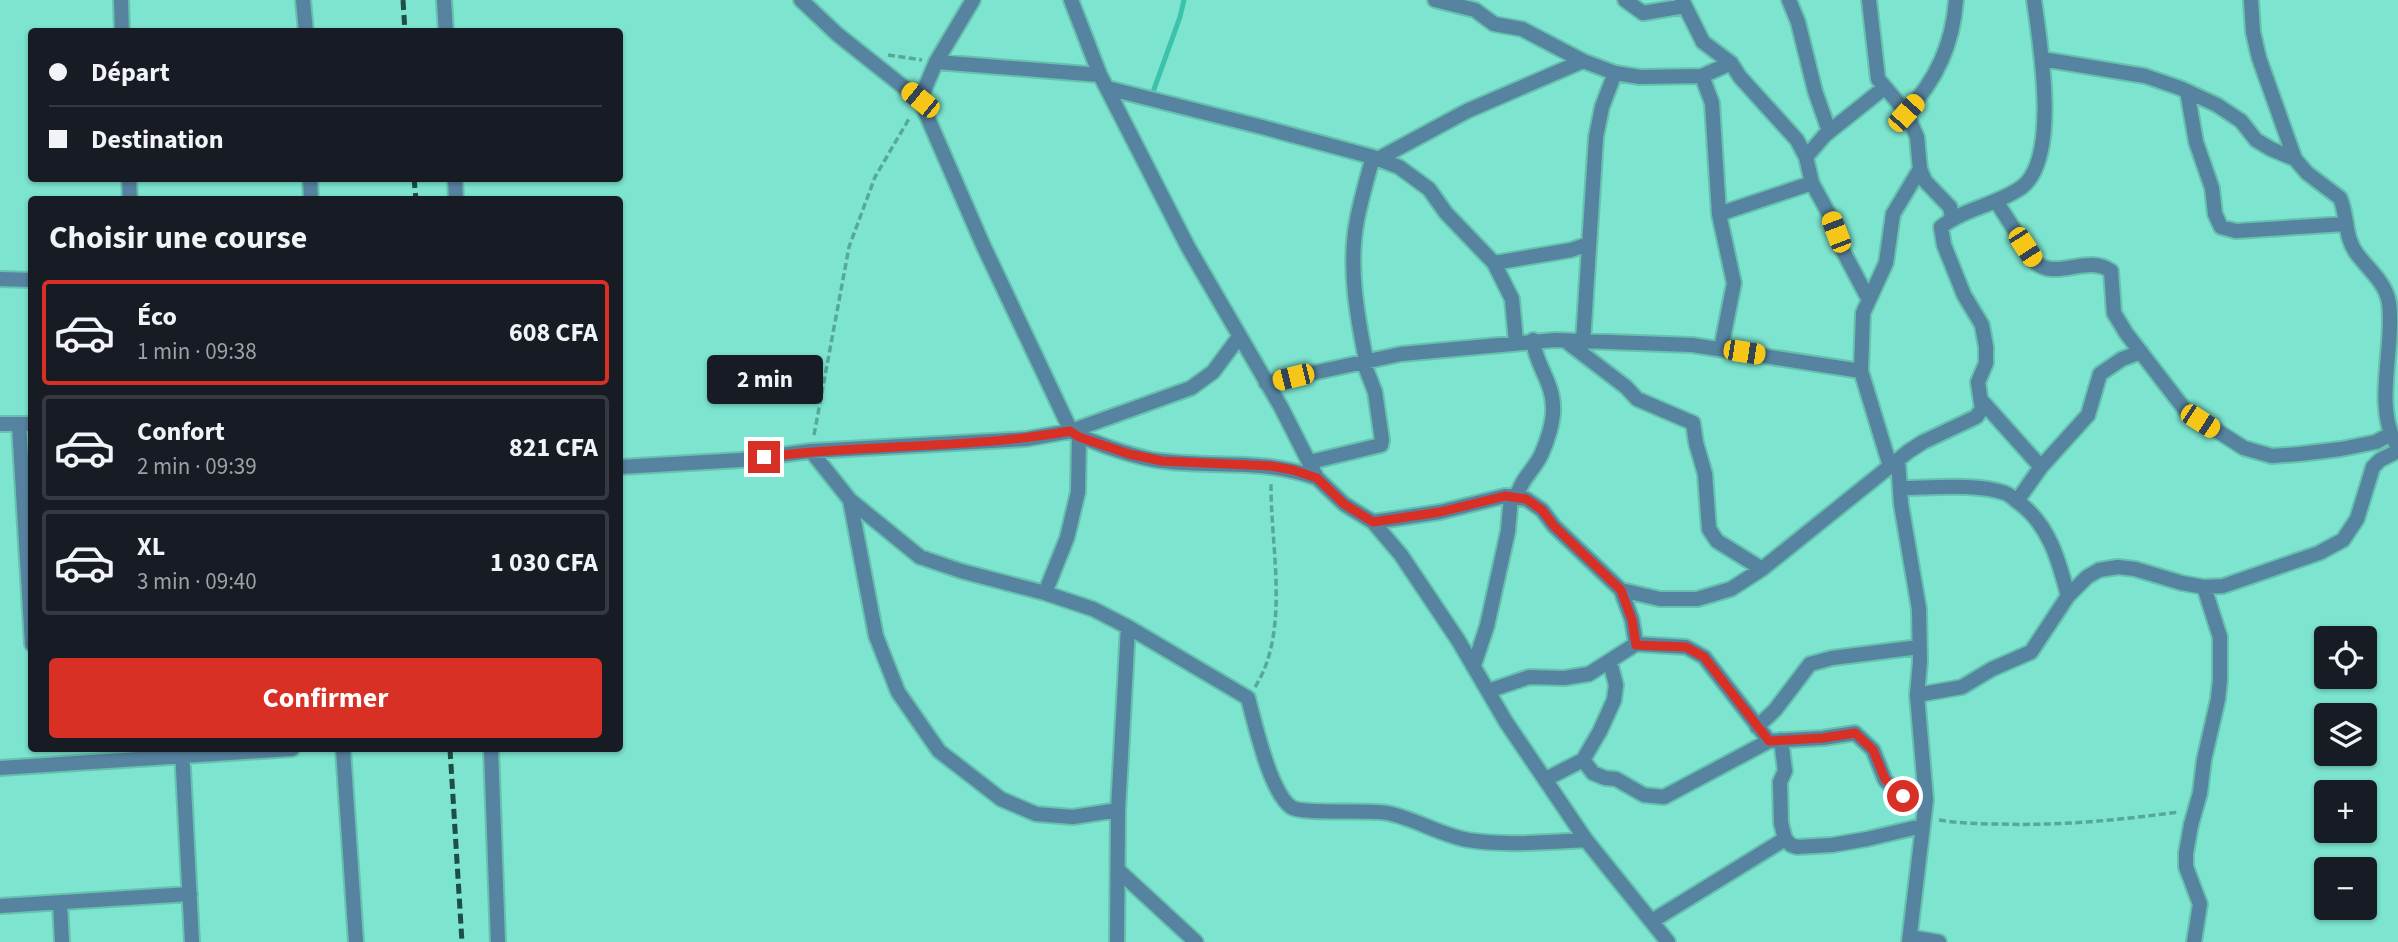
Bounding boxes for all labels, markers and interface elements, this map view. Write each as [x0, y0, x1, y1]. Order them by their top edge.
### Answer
text: Départ [91, 54, 170, 91]
car [898, 79, 943, 121]
car [1885, 90, 1928, 136]
text: Destination [91, 121, 224, 158]
car [1819, 209, 1854, 255]
text: Choisir une course [49, 215, 307, 261]
car [2005, 224, 2046, 270]
text: Éco [137, 298, 177, 335]
icon: car [53, 301, 116, 364]
text: 608 CFA [509, 314, 598, 351]
text: 1 min · 09:38 [137, 335, 257, 368]
car [1722, 338, 1767, 366]
callout: 2 min [706, 356, 822, 405]
car [1271, 362, 1316, 392]
text: 2 min [737, 363, 793, 396]
car [2177, 401, 2224, 441]
text: Confort [137, 413, 225, 450]
icon: car [53, 416, 116, 479]
text: 821 CFA [509, 429, 598, 466]
route end [748, 441, 780, 473]
text: 2 min · 09:39 [137, 450, 257, 483]
text: XL [137, 528, 165, 565]
icon: car [53, 531, 116, 594]
text: 1 030 CFA [490, 544, 598, 581]
text: 3 min · 09:40 [137, 565, 257, 598]
map controls [2314, 626, 2377, 920]
button: locate [2314, 626, 2377, 689]
button: Confirmer [49, 658, 602, 738]
button: layers [2314, 703, 2377, 766]
route start [1887, 780, 1919, 812]
button: + [2314, 780, 2377, 843]
button: − [2314, 857, 2377, 920]

